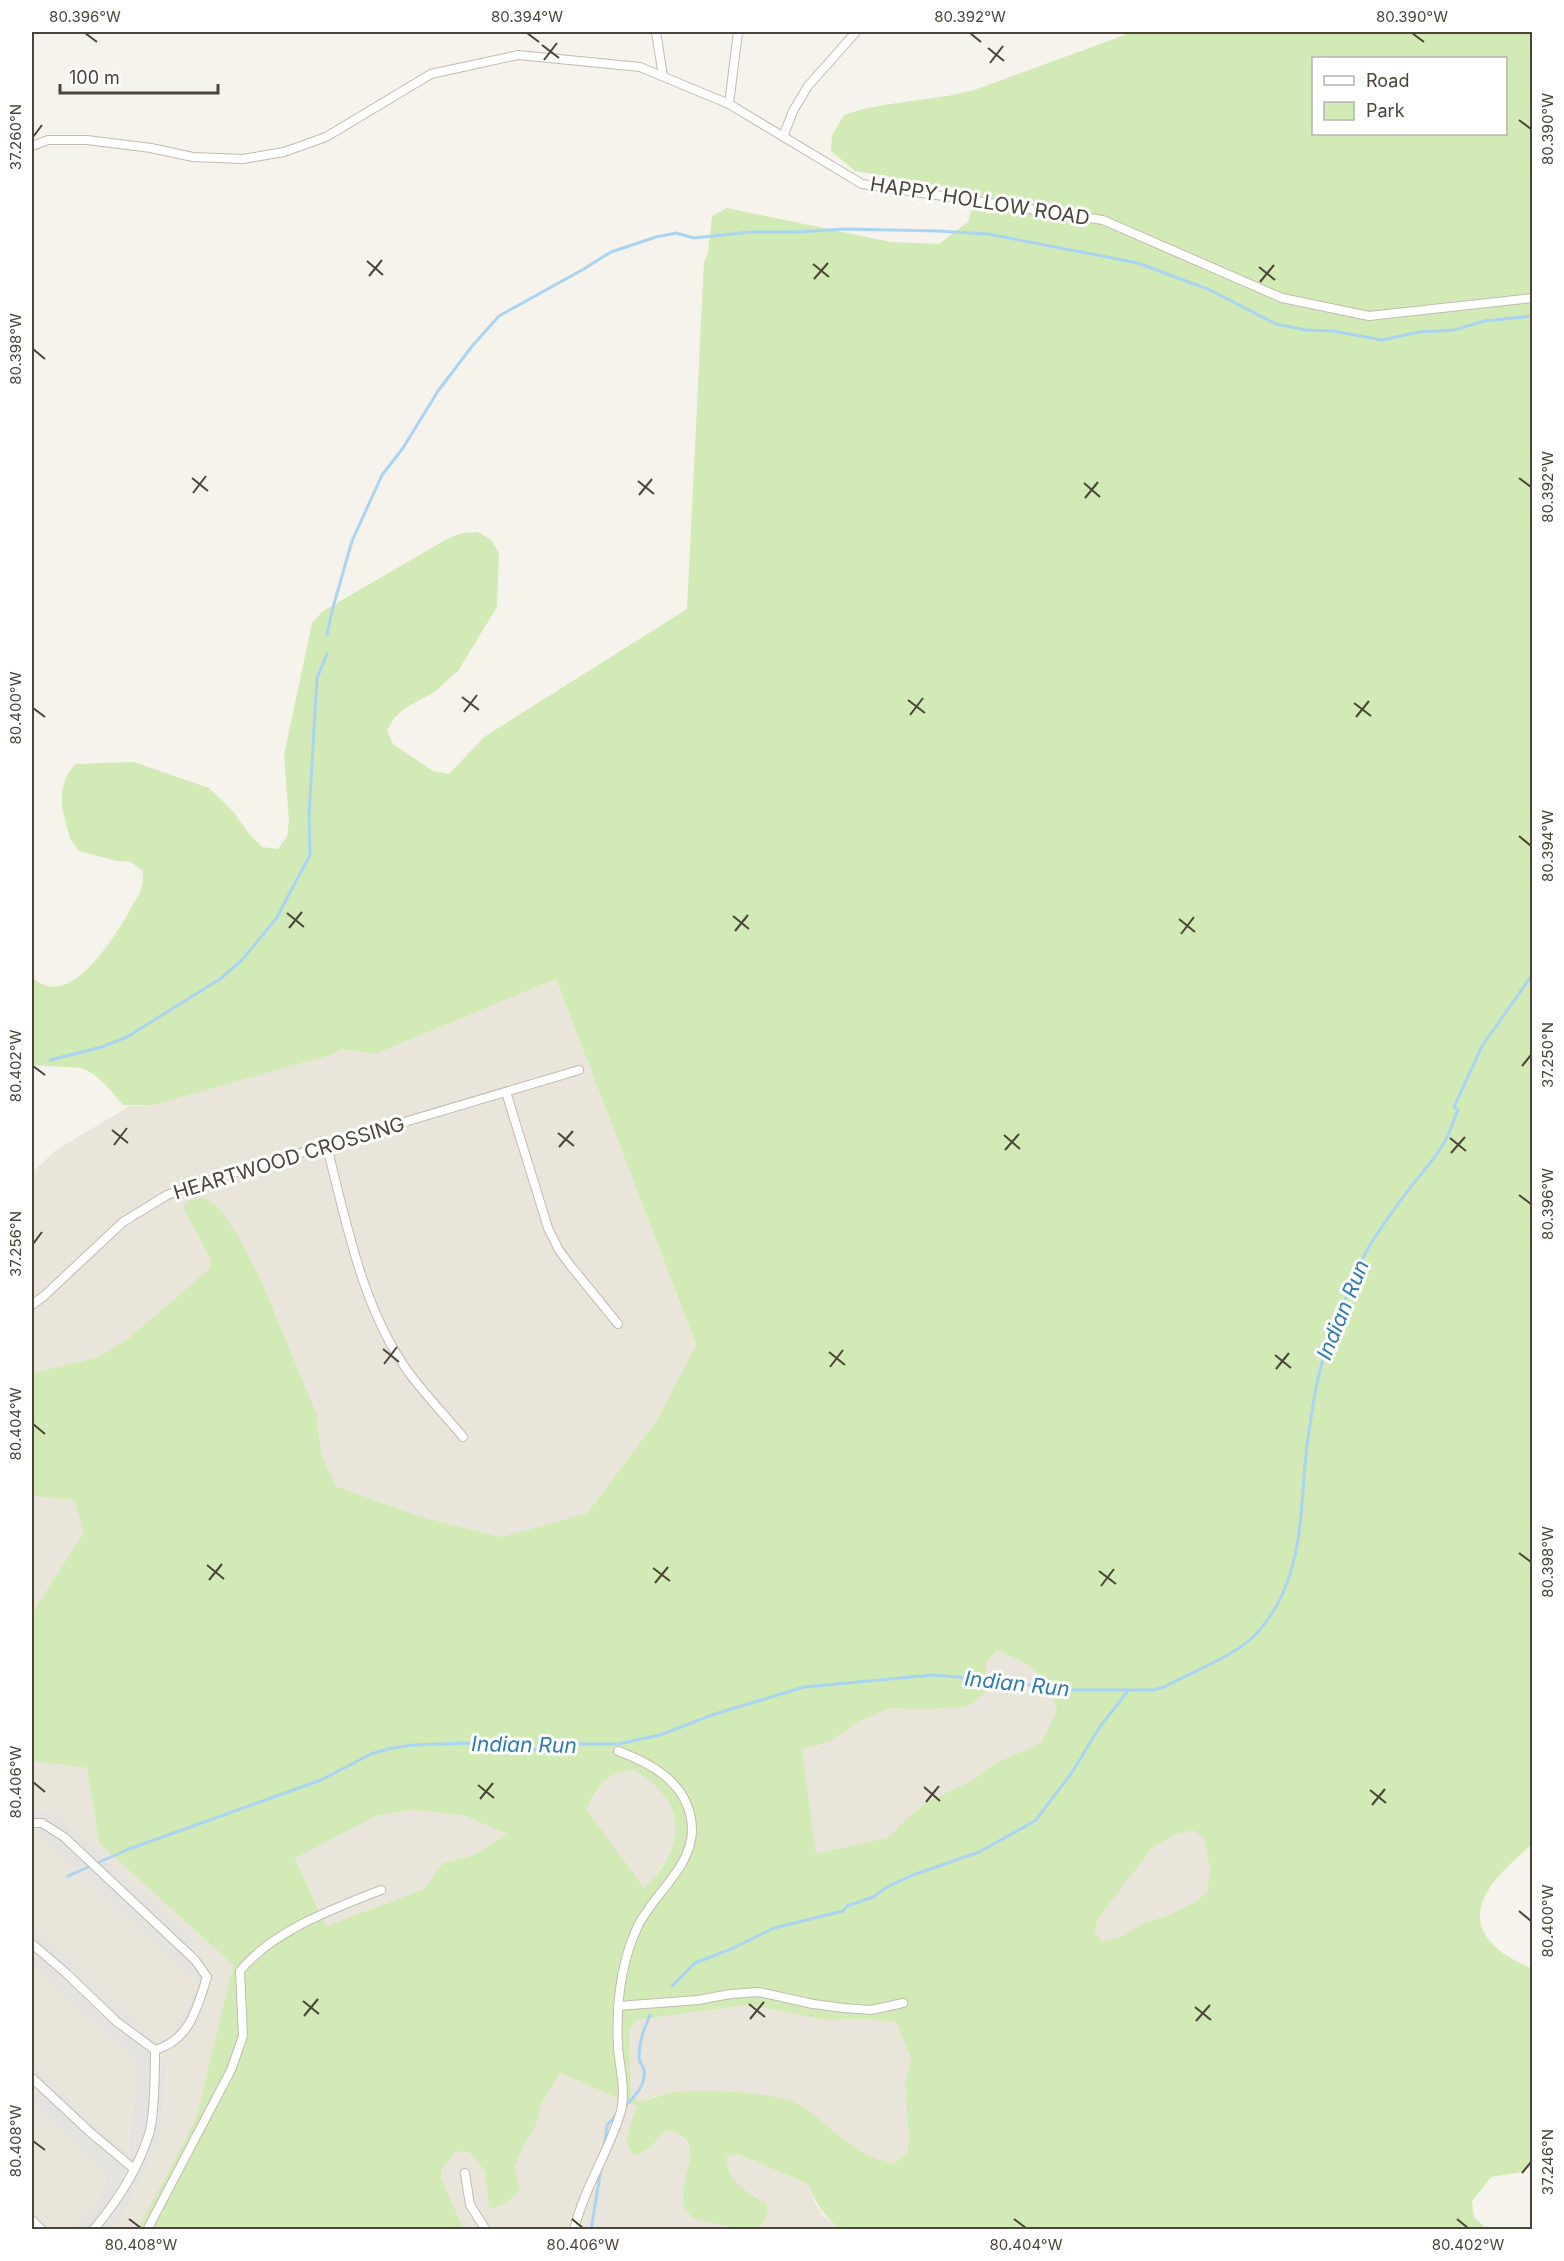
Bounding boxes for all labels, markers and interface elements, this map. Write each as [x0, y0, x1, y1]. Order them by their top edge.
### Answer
text: 80.396°W [49, 7, 121, 26]
text: 80.394°W [491, 7, 563, 26]
text: 80.392°W [934, 7, 1006, 26]
text: 80.390°W [1376, 7, 1448, 26]
scale bar [60, 57, 218, 95]
legend [1312, 57, 1507, 135]
text: 100 m [69, 67, 120, 88]
text: Road [1366, 70, 1409, 91]
text: 80.390°W [1538, 93, 1557, 165]
text: Park [1366, 100, 1405, 121]
text: 37.260°N [6, 104, 25, 170]
street label: HAPPY HOLLOW ROAD [869, 172, 1091, 230]
text: 80.398°W [6, 313, 25, 385]
text: 80.392°W [1538, 451, 1557, 523]
text: 80.400°W [6, 671, 25, 744]
text: 80.394°W [1538, 810, 1557, 882]
text: 37.250°N [1538, 1022, 1557, 1088]
text: 80.402°W [6, 1029, 25, 1102]
street label: HEARTWOOD CROSSING [170, 1111, 408, 1205]
text: 80.396°W [1538, 1168, 1557, 1240]
text: 37.256°N [6, 1211, 25, 1277]
water label: Indian Run [1311, 1256, 1374, 1363]
text: 80.404°W [6, 1387, 25, 1460]
text: 80.398°W [1538, 1526, 1557, 1598]
water label: Indian Run [963, 1666, 1071, 1701]
water label: Indian Run [471, 1731, 577, 1758]
text: 80.406°W [6, 1745, 25, 1818]
text: 80.400°W [1538, 1884, 1557, 1957]
text: 80.408°W [6, 2105, 25, 2177]
text: 37.246°N [1538, 2129, 1557, 2195]
text: 80.408°W [105, 2235, 177, 2254]
text: 80.406°W [547, 2235, 620, 2254]
text: 80.404°W [990, 2235, 1063, 2254]
text: 80.402°W [1432, 2235, 1505, 2254]

